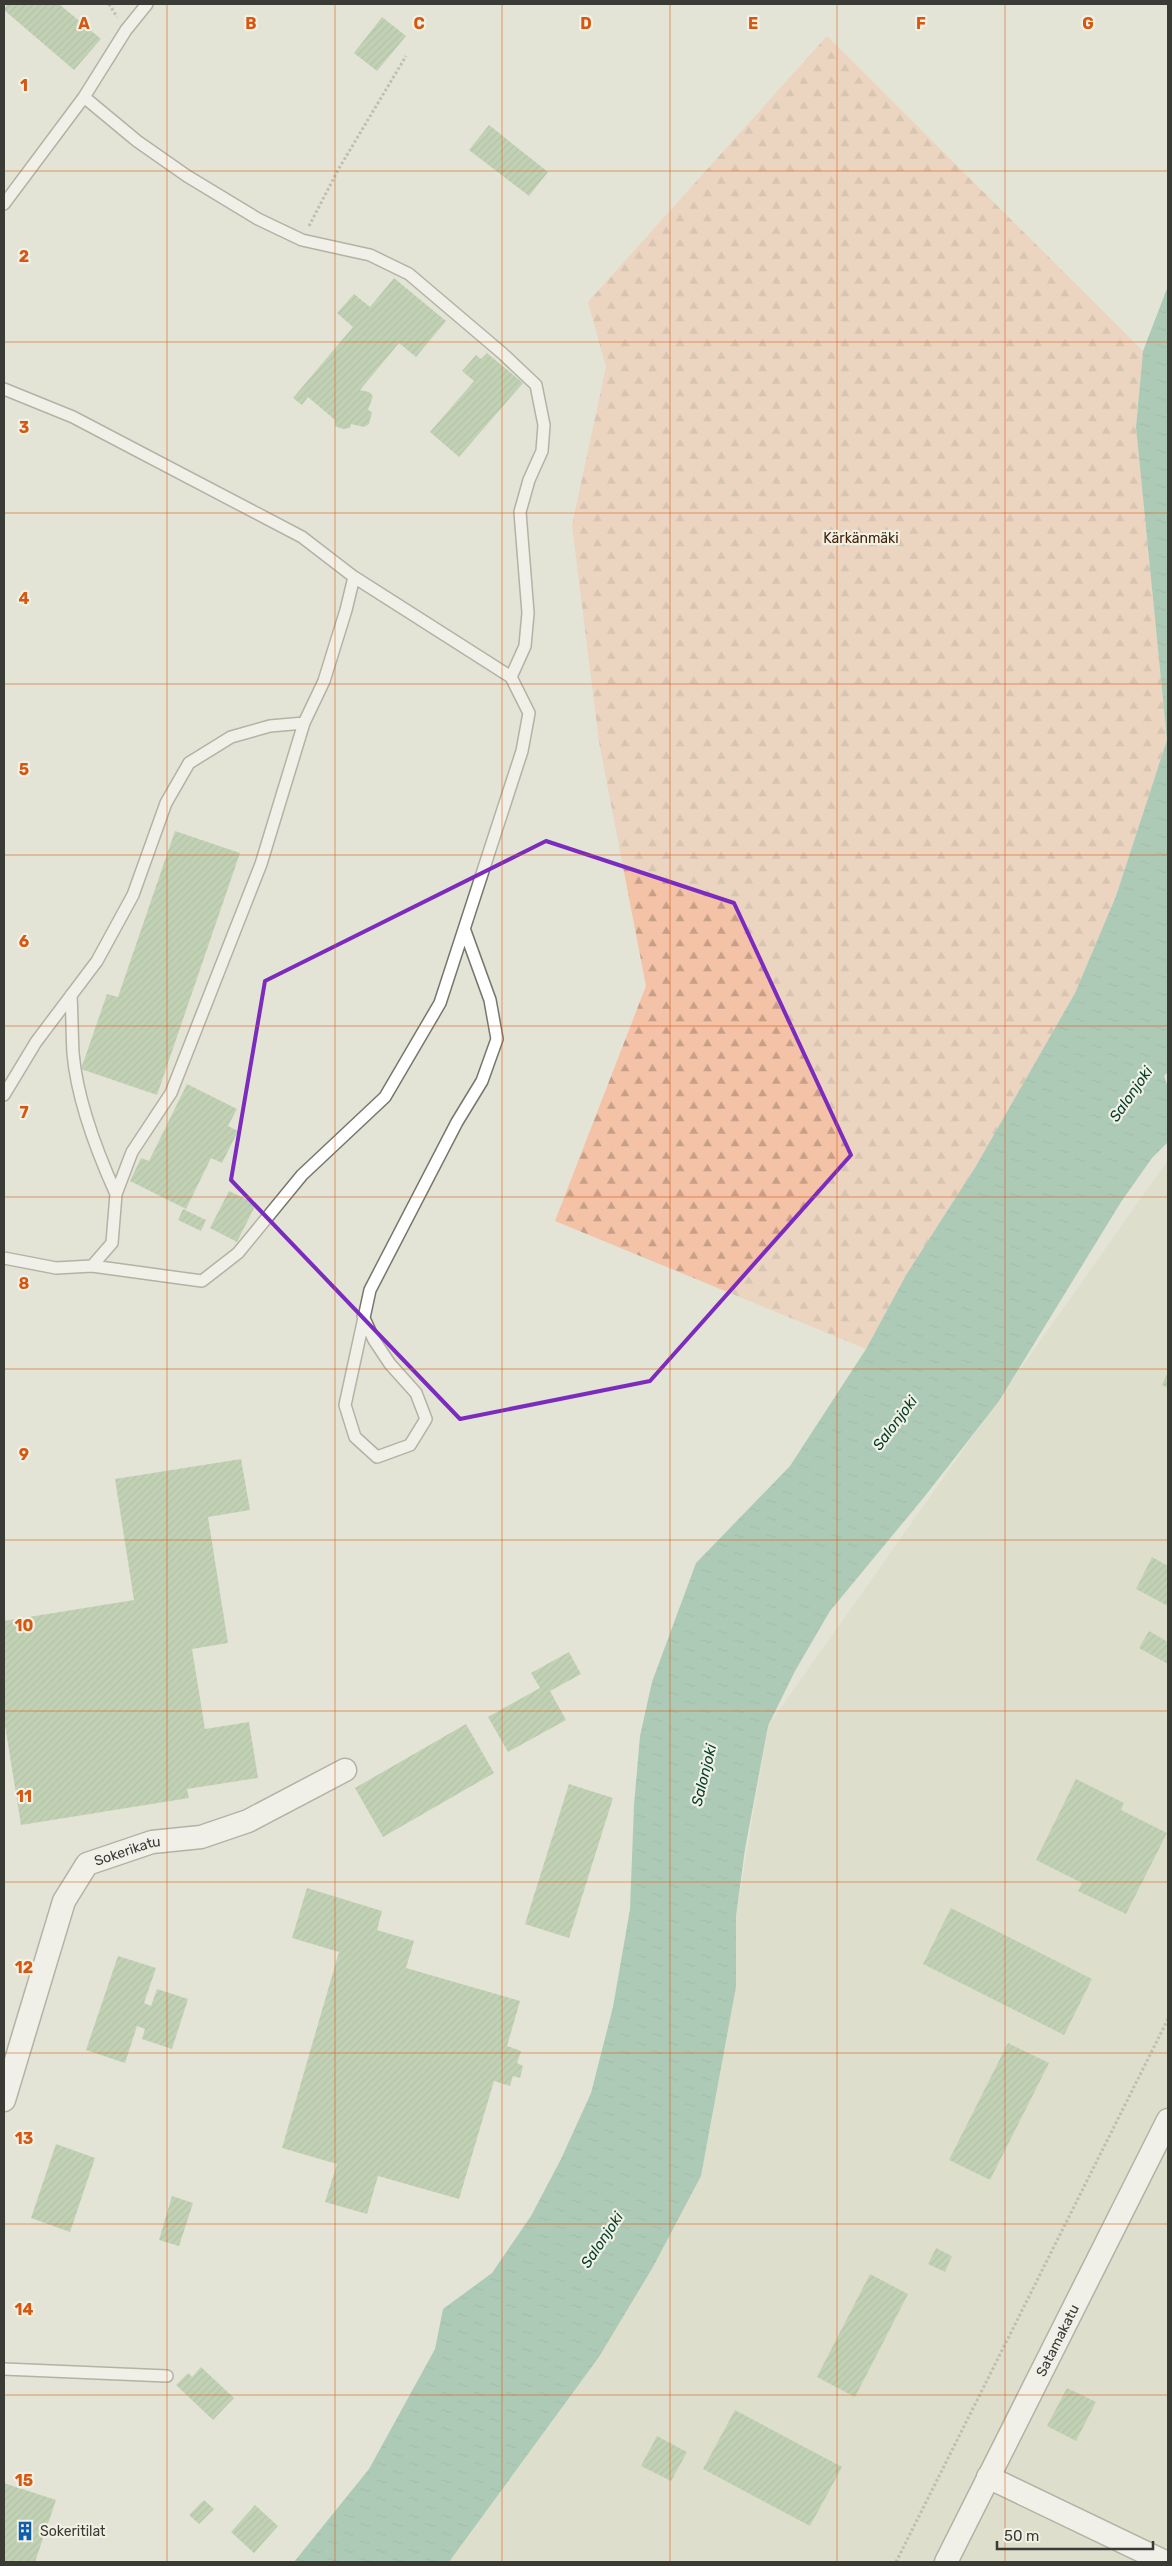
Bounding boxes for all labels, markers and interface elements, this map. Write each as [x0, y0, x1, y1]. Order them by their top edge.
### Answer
text: A [78, 14, 90, 33]
text: B [245, 14, 257, 33]
text: C [413, 14, 425, 33]
text: D [580, 14, 592, 33]
text: E [748, 14, 758, 33]
text: F [916, 14, 926, 33]
text: G [1082, 14, 1094, 33]
text: 1 [20, 76, 28, 95]
text: 2 [19, 247, 29, 266]
text: 3 [19, 418, 29, 437]
park label: Kärkänmäki [823, 530, 899, 547]
text: 4 [19, 589, 30, 608]
text: 5 [19, 760, 29, 779]
text: 6 [19, 932, 29, 951]
water label: Salonjoki [1105, 1063, 1157, 1125]
text: 7 [19, 1103, 29, 1122]
text: 8 [19, 1274, 30, 1293]
water label: Salonjoki [869, 1392, 921, 1454]
text: 9 [19, 1445, 29, 1464]
text: 10 [15, 1616, 34, 1635]
water label: Salonjoki [688, 1742, 720, 1808]
text: 11 [16, 1787, 32, 1806]
street label: Sokerikatu [92, 1833, 161, 1870]
text: 12 [15, 1958, 33, 1977]
text: 13 [15, 2129, 33, 2148]
water label: Salonjoki [577, 2208, 627, 2271]
text: 14 [15, 2300, 34, 2319]
street label: Satamakatu [1033, 2302, 1083, 2379]
text: 15 [15, 2471, 33, 2490]
scale bar [997, 2518, 1153, 2550]
building icon: Sokeritilat [14, 2520, 36, 2542]
place label: Sokeritilat [40, 2523, 106, 2540]
text: 50 m [1004, 2527, 1039, 2545]

